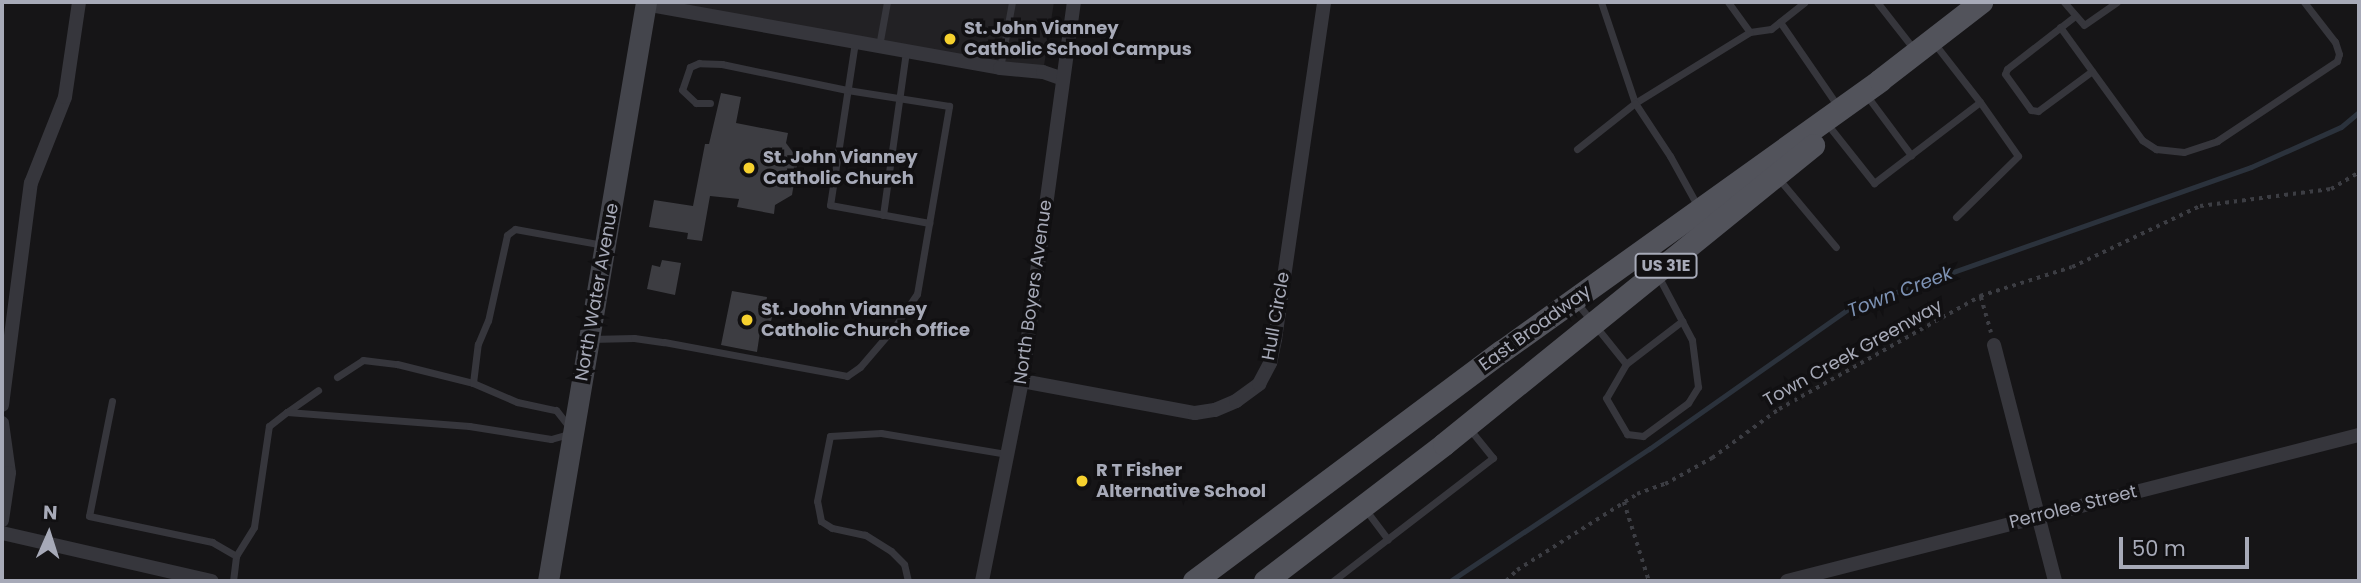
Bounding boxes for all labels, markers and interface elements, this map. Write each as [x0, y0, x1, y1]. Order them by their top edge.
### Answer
place label: St. John Vianney Catholic School Campus [964, 18, 1192, 60]
marker: St. John Vianney Catholic School Campus [942, 31, 958, 47]
place label: St. John Vianney Catholic Church [763, 147, 918, 190]
marker: St. John Vianney Catholic Church [741, 160, 757, 176]
street label: North Boyers Avenue [1009, 198, 1057, 386]
street label: North Water Avenue [571, 201, 623, 383]
road number: US 31E [1634, 254, 1698, 278]
water label: Town Creek [1844, 261, 1956, 323]
street label: Hull Circle [1258, 270, 1294, 362]
street label: East Broadway [1475, 280, 1595, 376]
street label: Town Creek Greenway [1760, 295, 1946, 411]
place label: St. Joohn Vianney Catholic Church Office [761, 299, 970, 342]
marker: St. Joohn Vianney Catholic Church Office [739, 312, 755, 328]
place label: R T Fisher Alternative School [1096, 460, 1266, 503]
marker: R T Fisher Alternative School [1074, 473, 1090, 489]
street label: Perrolee Street [2007, 481, 2139, 533]
north arrow [14, 499, 84, 569]
text: N [42, 499, 58, 526]
scale bar [2123, 524, 2252, 568]
text: 50 m [2132, 534, 2186, 563]

